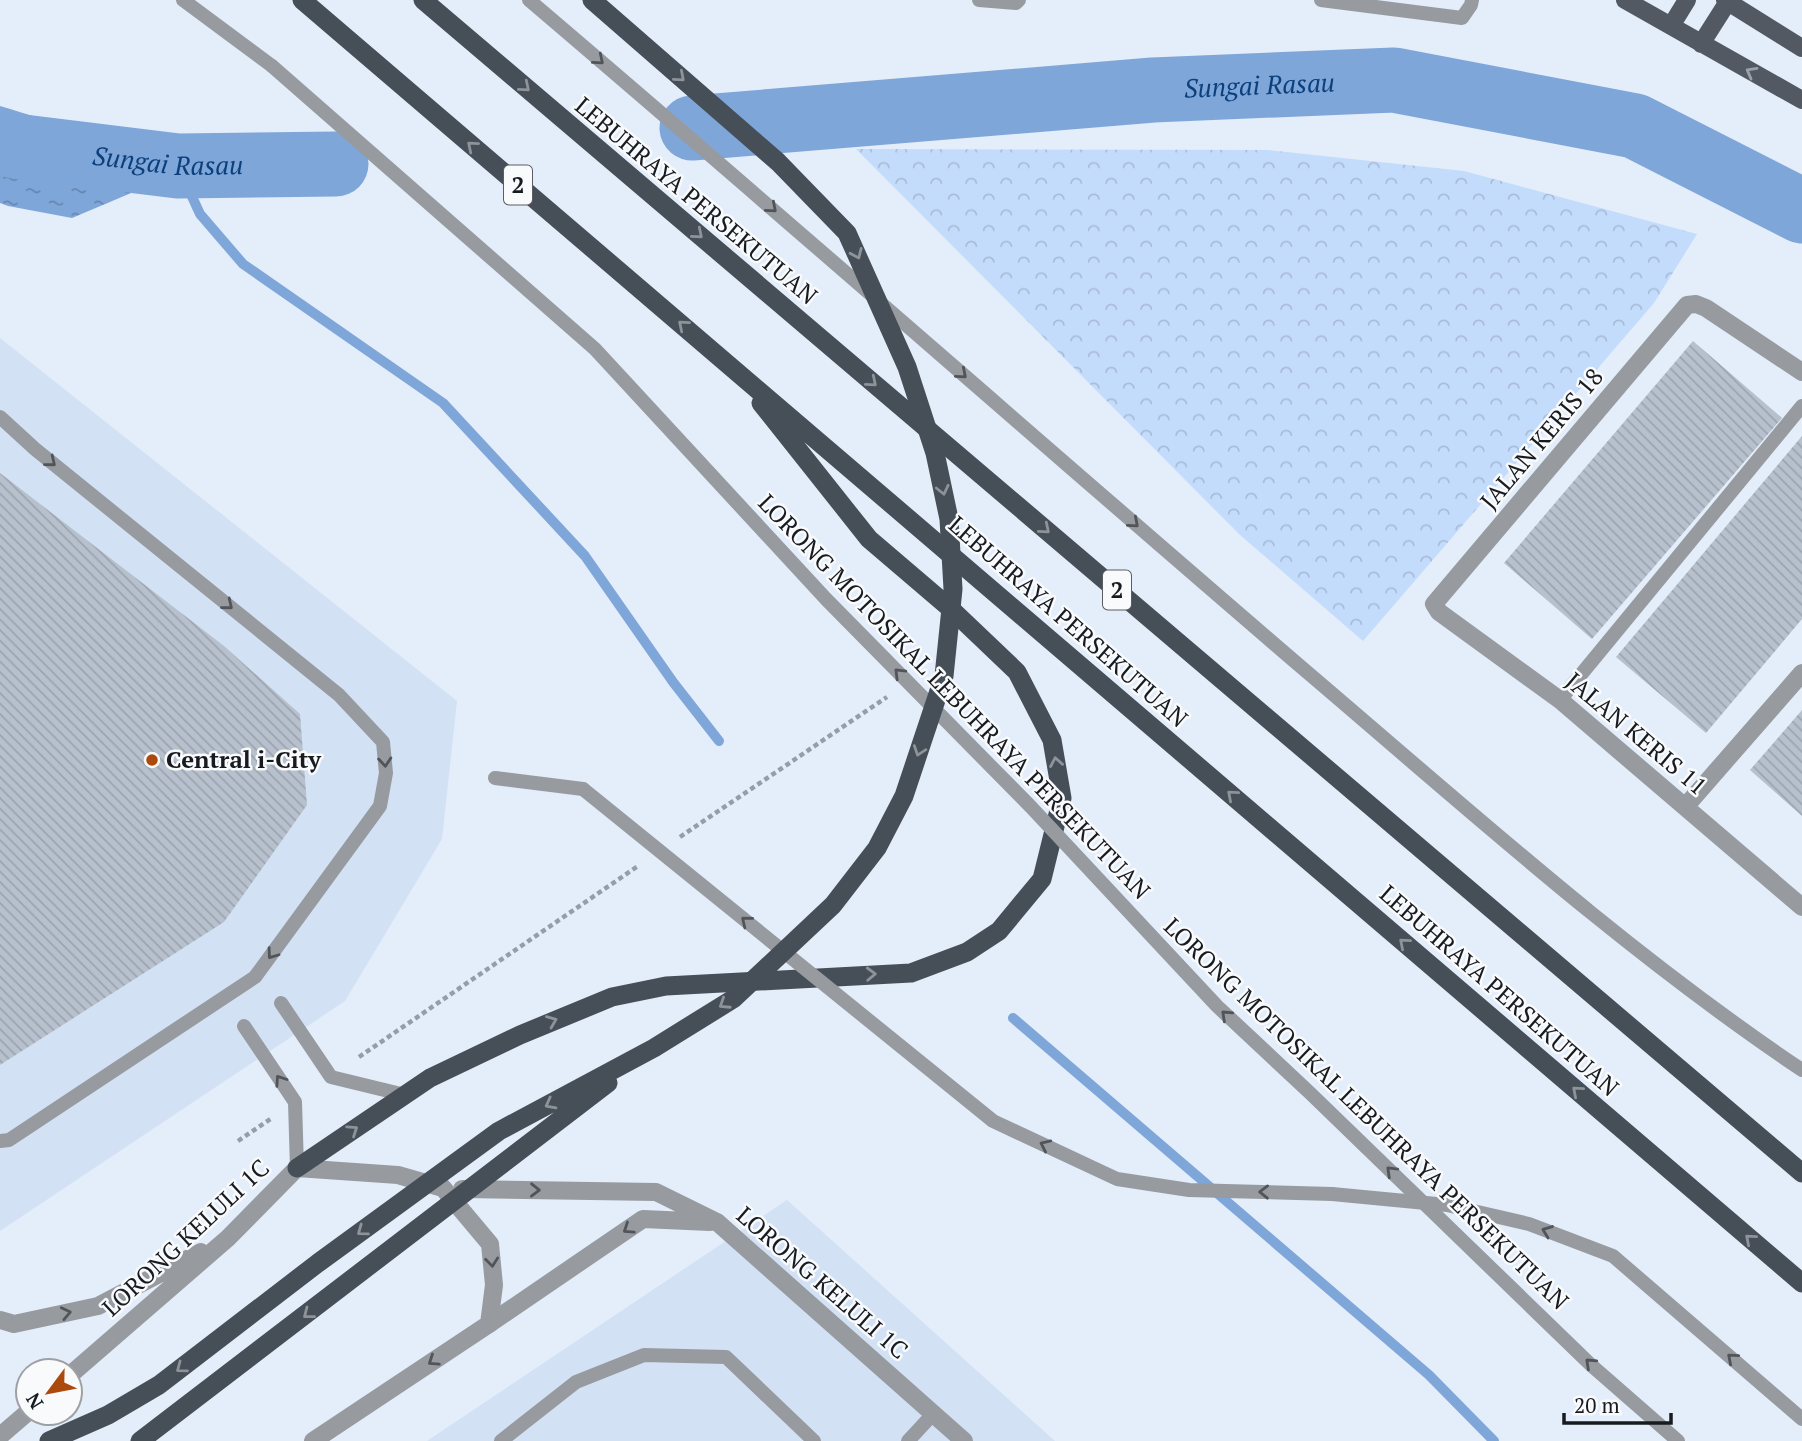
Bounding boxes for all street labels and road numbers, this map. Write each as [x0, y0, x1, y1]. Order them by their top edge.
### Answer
street label: LEBUHRAYA PERSEKUTUAN [569, 89, 825, 311]
road number: 2 [504, 166, 532, 204]
street label: JALAN KERIS 18 [1473, 361, 1610, 516]
street label: LORONG MOTOSIKAL LEBUHRAYA PERSEKUTUAN [752, 487, 1158, 906]
street label: LEBUHRAYA PERSEKUTUAN [942, 508, 1195, 734]
road number: 2 [1103, 570, 1131, 610]
street label: JALAN KERIS 11 [1559, 665, 1714, 802]
street label: LEBUHRAYA PERSEKUTUAN [1373, 877, 1626, 1103]
street label: LORONG MOTOSIKAL LEBUHRAYA PERSEKUTUAN [1157, 910, 1576, 1316]
street label: LORONG KELULI 1C [95, 1152, 276, 1323]
street label: LORONG KELULI 1C [730, 1199, 915, 1366]

